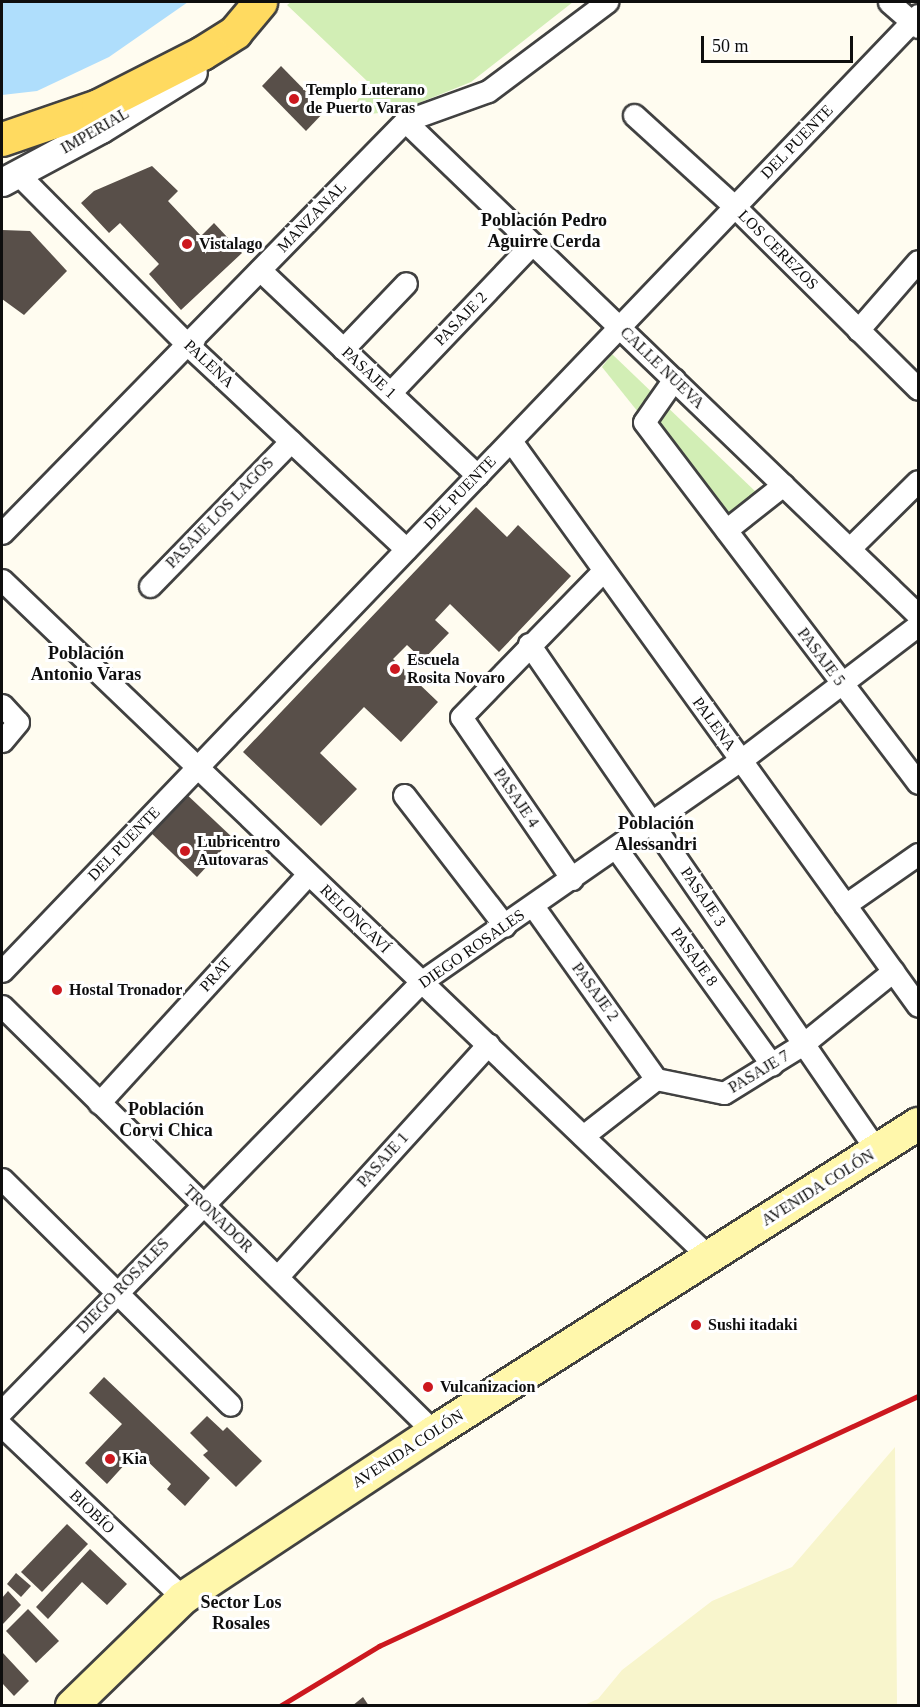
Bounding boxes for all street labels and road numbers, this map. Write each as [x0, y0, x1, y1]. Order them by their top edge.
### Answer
street label: DEL PUENTE [757, 101, 837, 183]
street label: IMPERIAL [57, 104, 133, 158]
street label: MANZANAL [273, 177, 351, 257]
street label: LOS CEREZOS [734, 206, 822, 294]
street label: PASAJE 2 [431, 288, 491, 350]
street label: CALLE NUEVA [616, 323, 708, 413]
street label: PALENA [180, 336, 238, 392]
street label: PASAJE 1 [338, 343, 400, 403]
street label: DEL PUENTE [420, 452, 500, 534]
street label: PASAJE LOS LAGOS [162, 453, 278, 573]
street label: PASAJE 5 [793, 624, 849, 690]
street label: PALENA [688, 693, 740, 755]
street label: PASAJE 4 [489, 765, 543, 831]
street label: DEL PUENTE [84, 803, 164, 885]
street label: PASAJE 3 [676, 864, 730, 930]
street label: RELONCAVÍ [316, 881, 394, 957]
street label: DIEGO ROSALES [415, 905, 529, 993]
street label: PASAJE 8 [666, 924, 722, 990]
street label: PRAT [196, 954, 236, 996]
street label: PASAJE 2 [567, 959, 623, 1025]
street label: PASAJE 7 [725, 1046, 793, 1098]
street label: PASAJE 1 [353, 1129, 413, 1191]
street label: AVENIDA COLÓN [758, 1145, 878, 1231]
street label: TRONADOR [179, 1181, 257, 1257]
street label: DIEGO ROSALES [73, 1234, 173, 1338]
street label: AVENIDA COLÓN [348, 1406, 468, 1492]
street label: BIOBÍO [66, 1486, 118, 1538]

